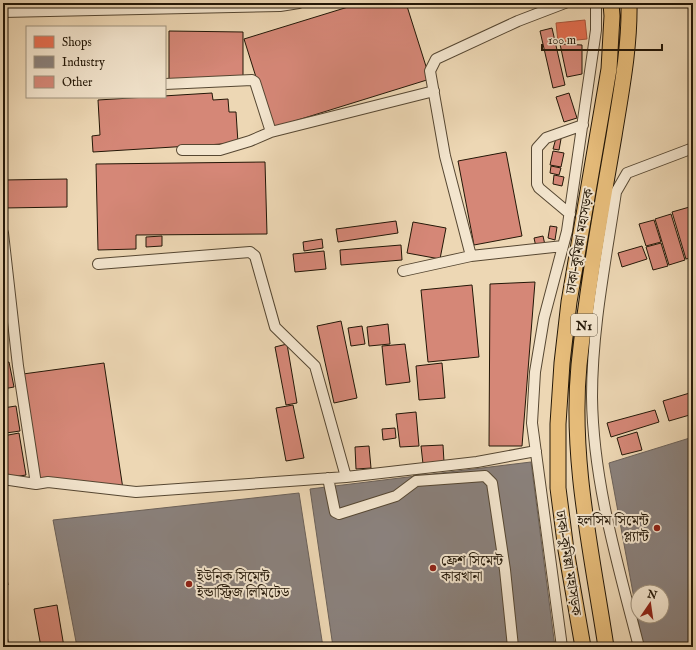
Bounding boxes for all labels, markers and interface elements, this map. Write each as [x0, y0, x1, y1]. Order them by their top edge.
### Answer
legend [26, 26, 166, 98]
scale bar [542, 26, 662, 52]
text: 100 m [548, 33, 576, 48]
text: Shops [62, 35, 92, 51]
text: Industry [62, 55, 105, 70]
text: Other [62, 75, 93, 90]
street label: ঢাকা–কুমিল্লা মহাসড়ক [562, 186, 598, 296]
road number: N1 [571, 314, 597, 336]
street label: ঢাকা–কুমিল্লা মহাসড়ক [551, 508, 585, 618]
place label: হলসিম সিমেন্ট প্ল্যান্ট [576, 512, 650, 546]
marker: হলসিম সিমেন্ট প্ল্যান্ট [652, 523, 662, 533]
place label: ফ্রেশ সিমেন্ট কারখানা [440, 552, 504, 586]
marker: ফ্রেশ সিমেন্ট কারখানা [428, 563, 438, 573]
place label: ইউনিক সিমেন্ট ইন্ডাস্ট্রিজ লিমিটেড [196, 567, 291, 602]
marker: ইউনিক সিমেন্ট ইন্ডাস্ট্রিজ লিমিটেড [184, 579, 194, 589]
north arrow [630, 584, 670, 624]
text: N [645, 587, 659, 603]

